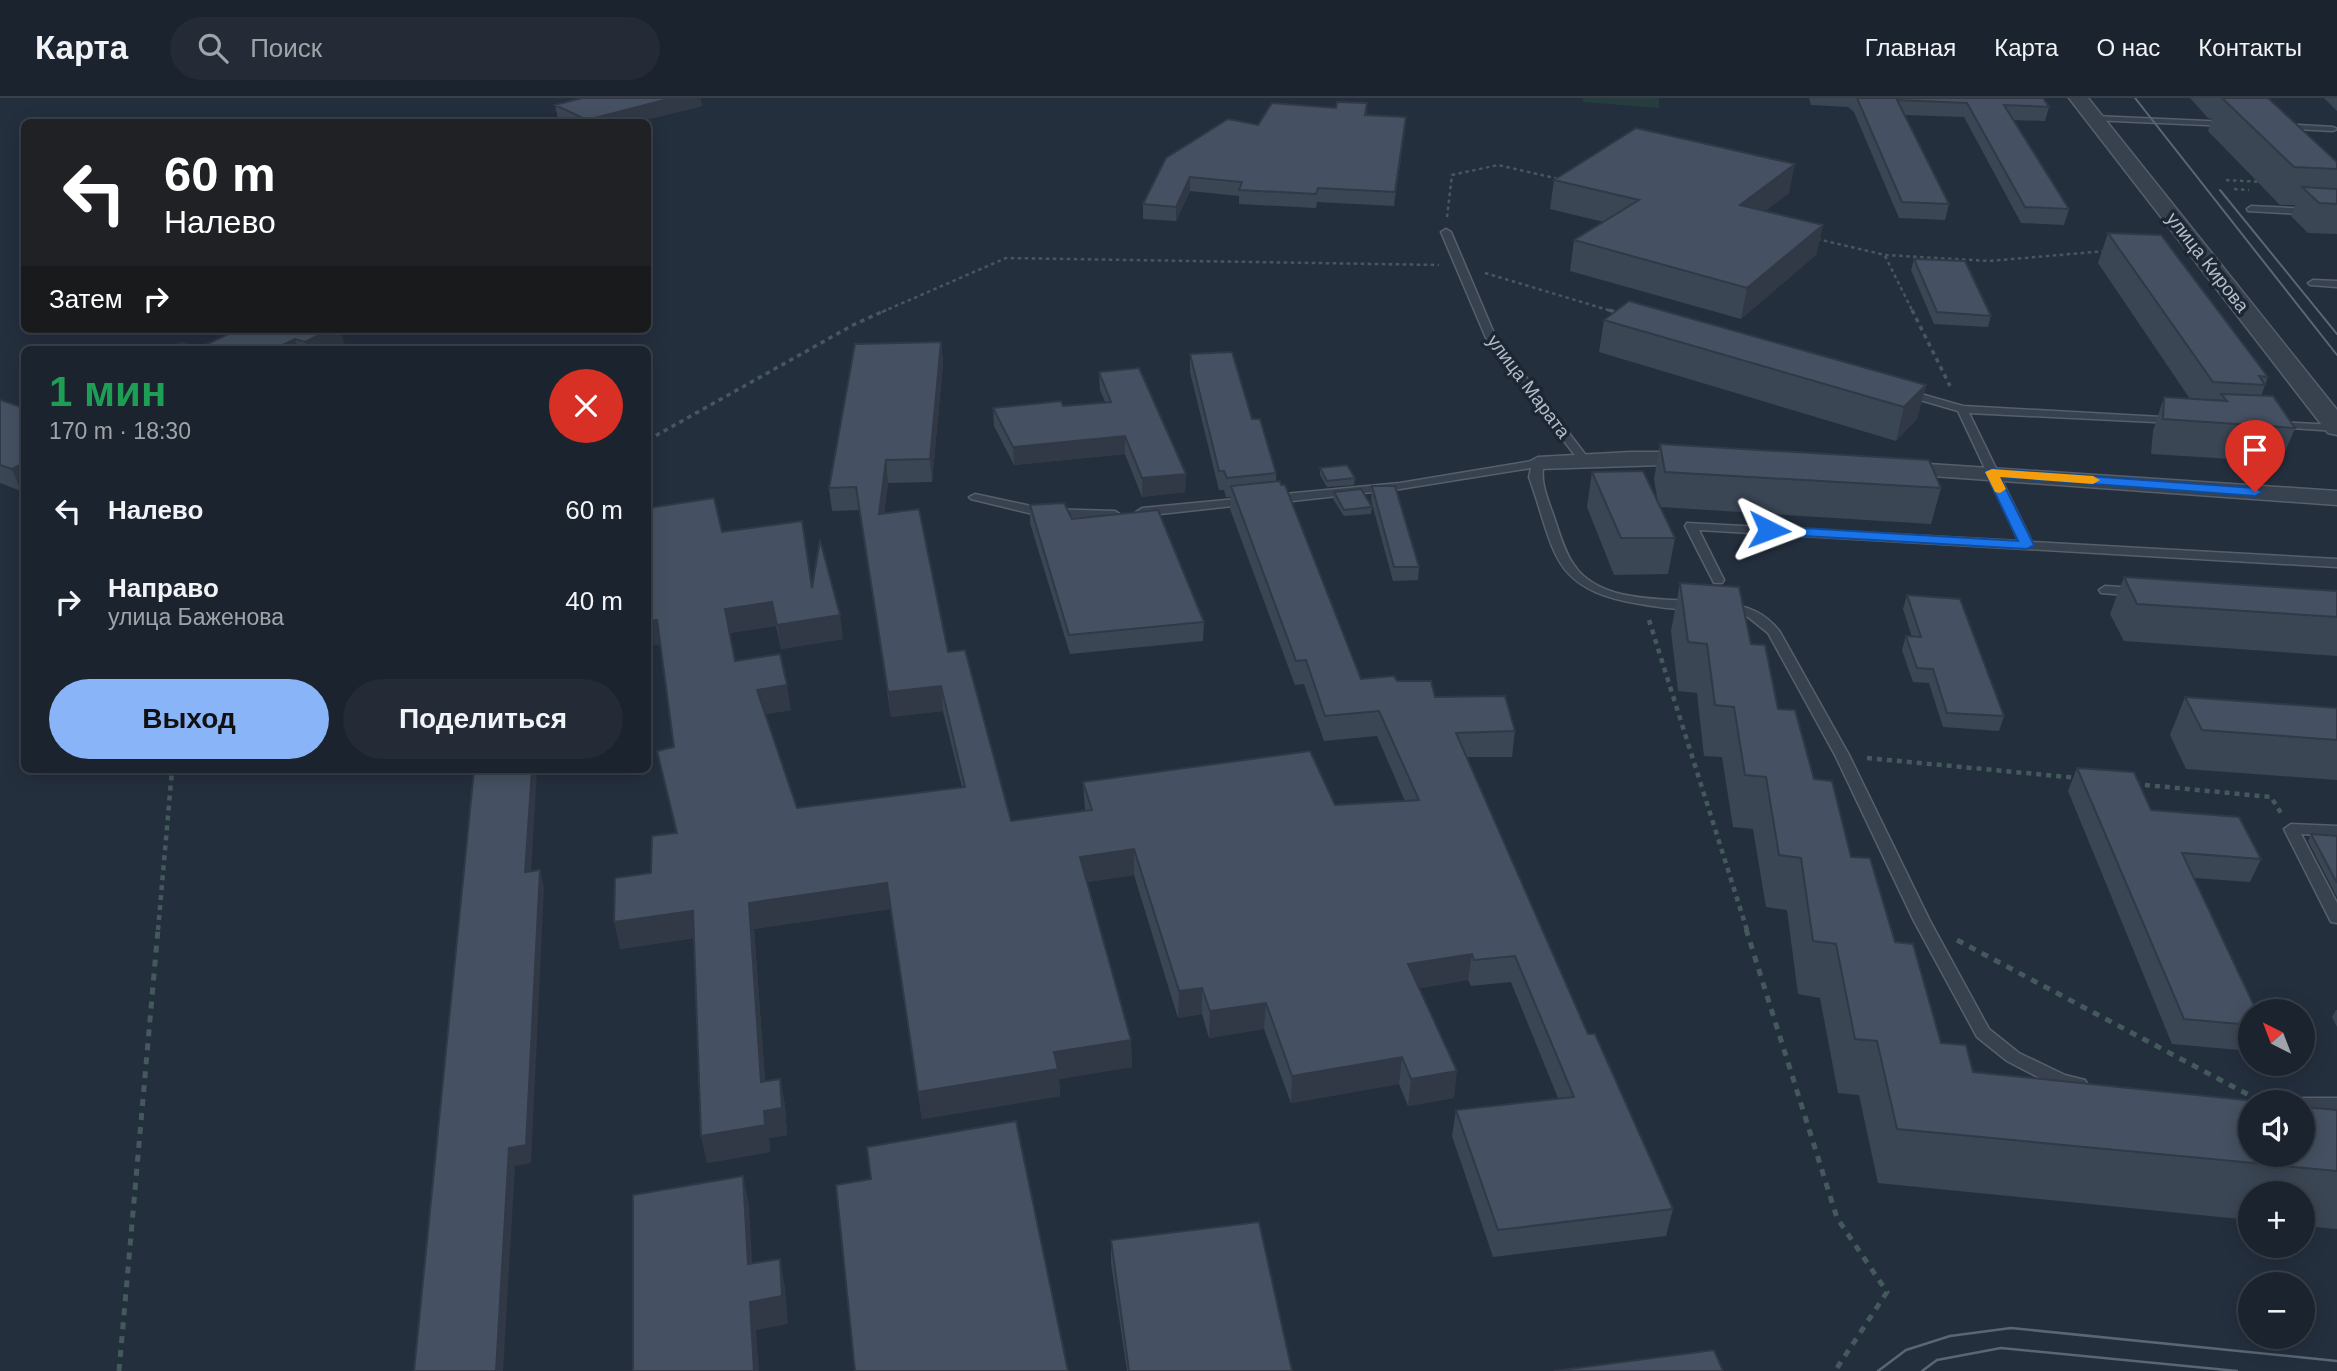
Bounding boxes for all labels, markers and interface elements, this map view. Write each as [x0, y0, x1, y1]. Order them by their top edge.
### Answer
search box [170, 17, 660, 80]
text: Карта [35, 29, 128, 66]
icon: search [194, 29, 232, 67]
text: Поиск [250, 33, 322, 63]
text: Главная [1865, 34, 1956, 61]
text: Карта [1994, 34, 2058, 61]
text: О нас [2096, 34, 2160, 61]
text: Контакты [2198, 34, 2302, 61]
icon: left [49, 147, 140, 238]
text: 60 m [164, 147, 276, 201]
text: Налево [164, 204, 276, 240]
street label: улица Кирова [2162, 208, 2253, 317]
icon: right [137, 280, 175, 318]
text: Затем [49, 284, 123, 314]
street label: улица Марата [1483, 331, 1575, 442]
text: 1 мин [49, 368, 166, 415]
button: close [549, 369, 623, 443]
text: 170 m · 18:30 [49, 418, 191, 444]
pin [2225, 420, 2285, 492]
icon: arrive [2236, 431, 2274, 469]
icon: left [49, 492, 87, 530]
position arrow [1732, 493, 1806, 567]
text: Налево [108, 495, 203, 525]
text: 60 m [565, 495, 623, 525]
text: Направо [108, 573, 219, 603]
icon: right [49, 583, 87, 621]
text: 40 m [565, 586, 623, 616]
text: улица Баженова [108, 604, 284, 630]
button: Выход [49, 679, 329, 759]
button: Поделиться [343, 679, 623, 759]
north arrow [2238, 999, 2315, 1076]
map controls [2238, 999, 2315, 1349]
button: sound [2238, 1090, 2315, 1167]
button: + [2238, 1181, 2315, 1258]
button: − [2238, 1272, 2315, 1349]

